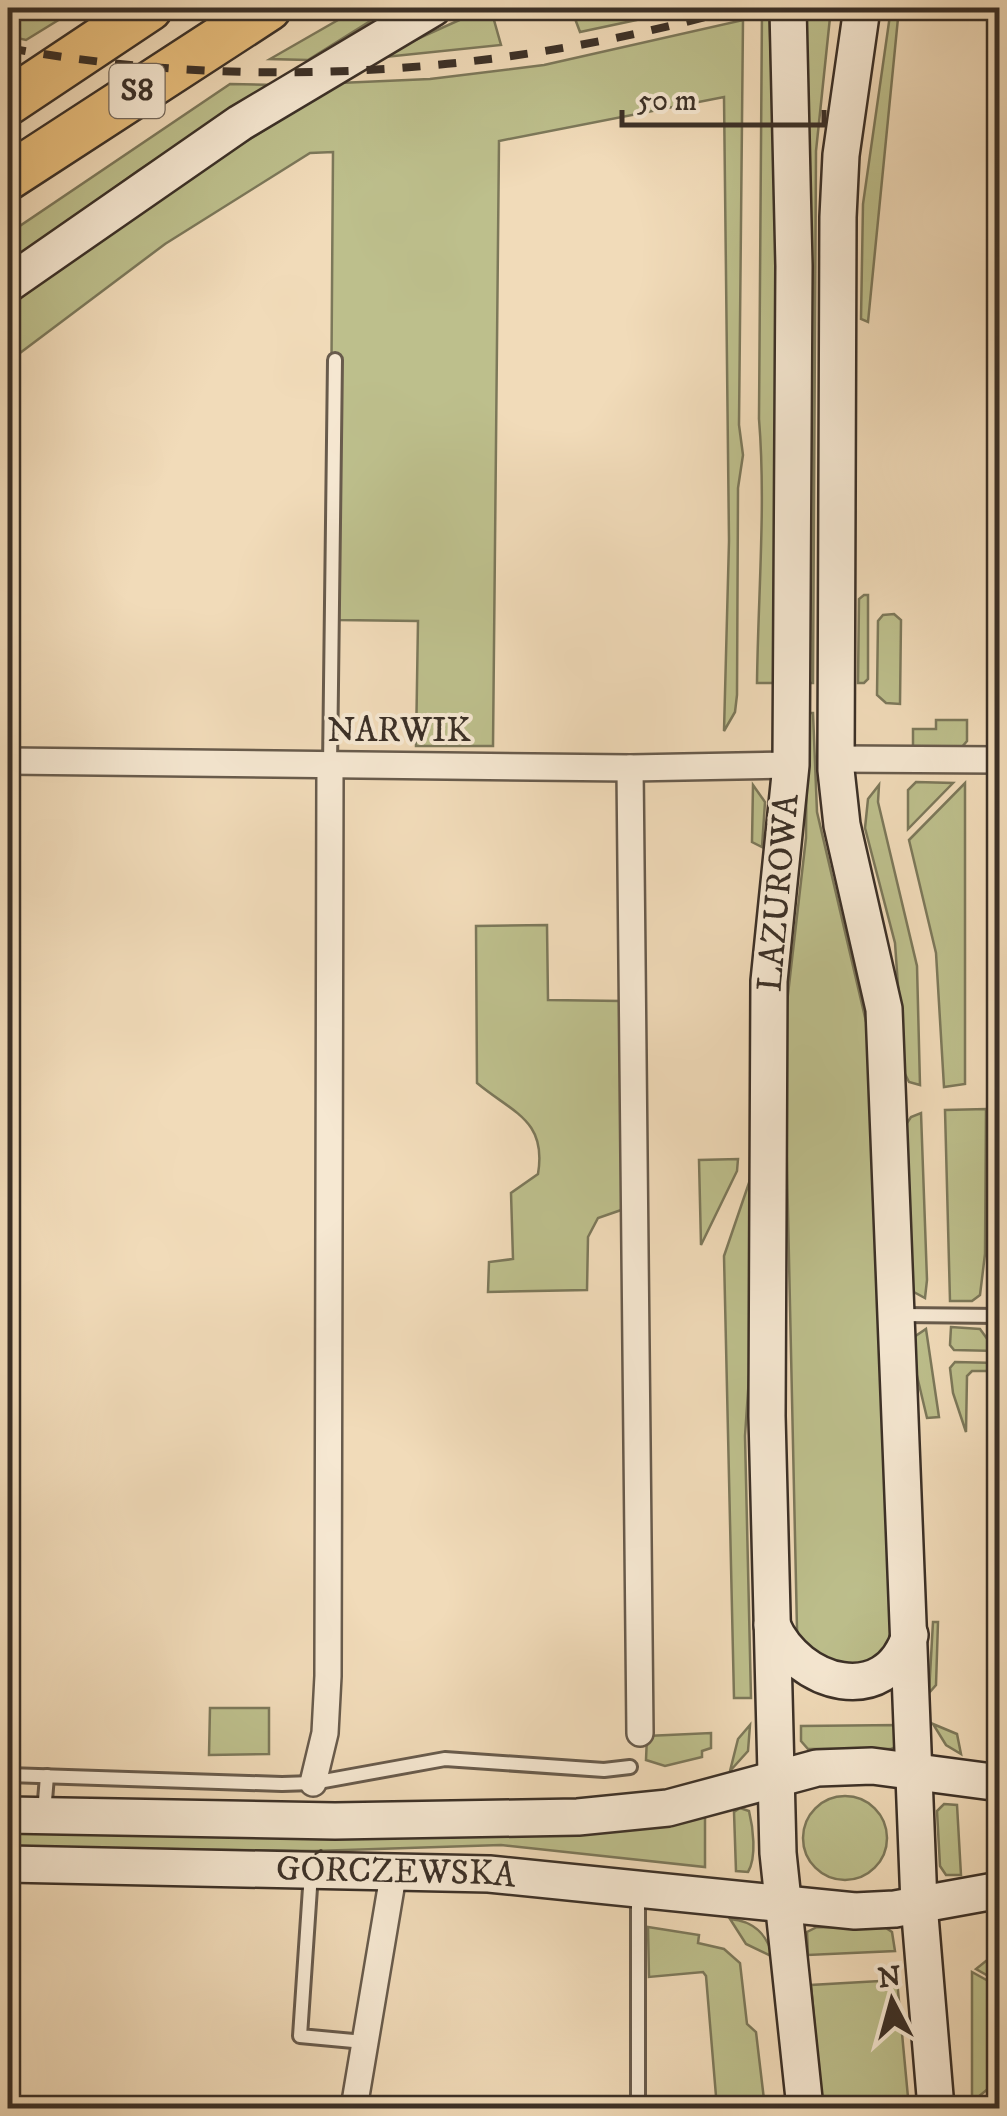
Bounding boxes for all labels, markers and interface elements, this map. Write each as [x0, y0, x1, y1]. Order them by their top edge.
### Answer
road number: S8 [110, 64, 164, 118]
scale bar [622, 65, 824, 127]
text: 50 m [637, 83, 697, 120]
street label: NARWIK [327, 709, 471, 753]
street label: LAZUROWA [748, 792, 810, 994]
street label: GÓRCZEWSKA [276, 1847, 519, 1899]
north arrow [842, 1951, 942, 2051]
text: N [876, 1959, 903, 1996]

